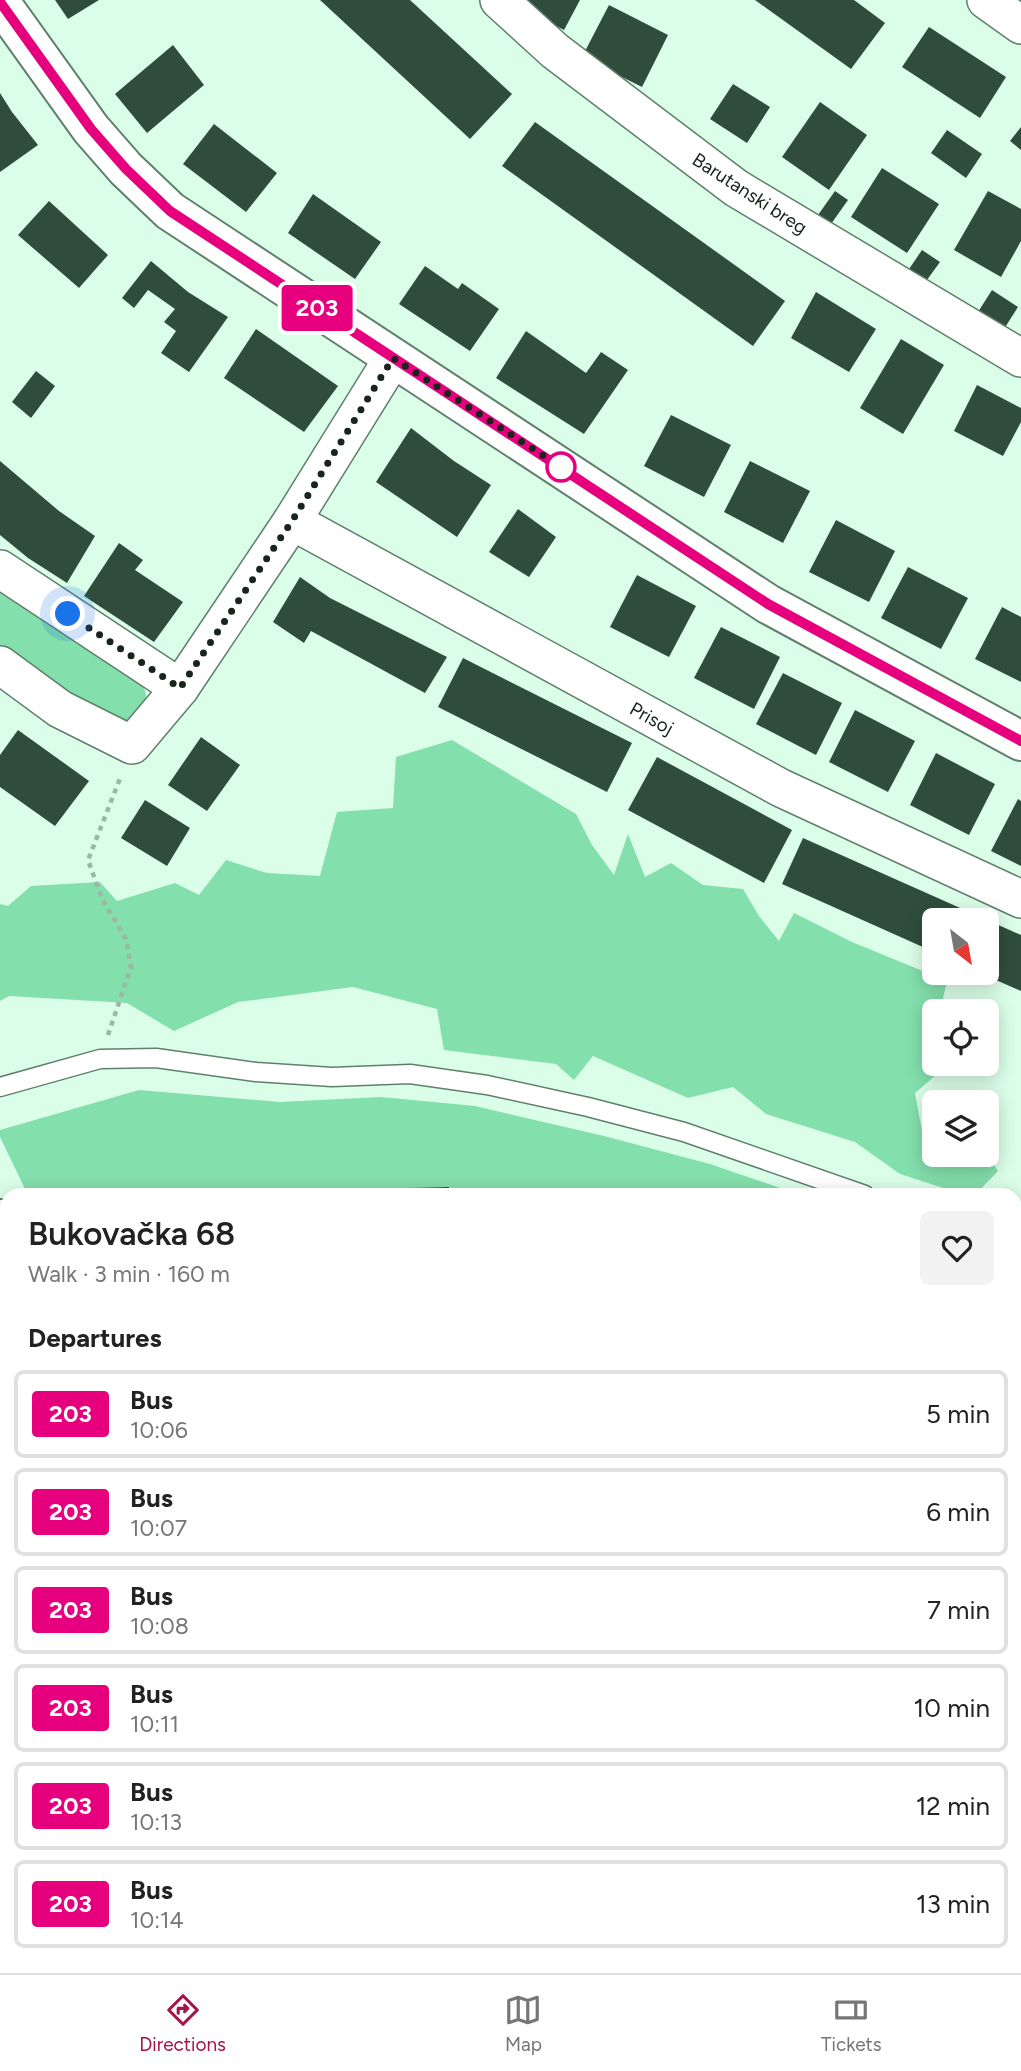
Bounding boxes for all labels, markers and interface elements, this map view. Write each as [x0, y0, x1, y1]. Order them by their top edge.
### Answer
street label: Barutanski breg [688, 148, 811, 239]
line badge: 203 [277, 285, 357, 331]
text: 203 [296, 293, 338, 322]
unlabelled marker [546, 452, 576, 482]
your location [50, 596, 85, 631]
street label: Prisoj [626, 697, 678, 740]
north arrow [922, 908, 999, 985]
map controls [922, 908, 999, 1167]
button: locate [922, 999, 999, 1076]
button: layers [922, 1090, 999, 1167]
button: heart [920, 1211, 994, 1285]
text: Bukovačka 68 [28, 1214, 235, 1253]
text: Walk · 3 min · 160 m [28, 1260, 230, 1288]
text: Departures [28, 1322, 162, 1354]
text: Bus [130, 1384, 173, 1416]
text: 5 min [926, 1398, 990, 1430]
text: 203 [49, 1399, 92, 1428]
text: 10:06 [130, 1416, 188, 1444]
text: Bus [130, 1482, 173, 1514]
text: 6 min [926, 1496, 990, 1528]
text: 203 [49, 1497, 92, 1526]
text: 10:07 [130, 1514, 187, 1542]
text: Bus [130, 1580, 173, 1612]
text: 7 min [927, 1594, 990, 1626]
text: 203 [49, 1595, 92, 1624]
text: 10:08 [130, 1612, 189, 1640]
text: Bus [130, 1678, 173, 1710]
text: 10 min [914, 1692, 990, 1724]
text: 203 [49, 1693, 92, 1722]
text: 10:11 [130, 1710, 179, 1738]
text: Bus [130, 1776, 173, 1808]
text: 12 min [916, 1790, 990, 1822]
text: 203 [49, 1791, 92, 1820]
text: 10:13 [130, 1808, 182, 1836]
text: Bus [130, 1874, 173, 1906]
text: 13 min [916, 1888, 990, 1920]
text: 203 [49, 1889, 92, 1918]
text: 10:14 [130, 1906, 184, 1934]
tab: Directions [139, 1991, 226, 2056]
tab: Map [504, 1991, 542, 2056]
tab: Tickets [821, 1991, 882, 2056]

